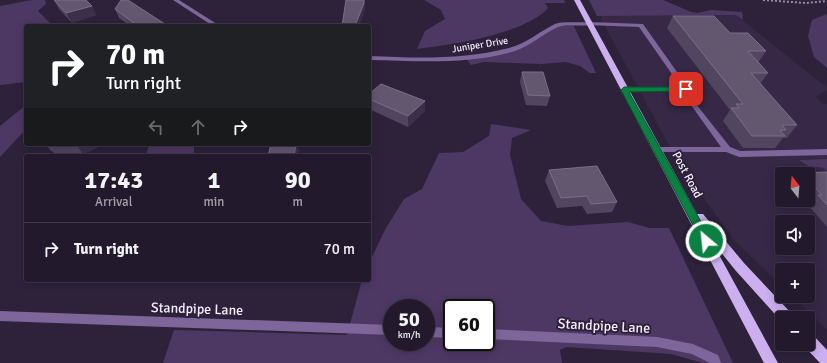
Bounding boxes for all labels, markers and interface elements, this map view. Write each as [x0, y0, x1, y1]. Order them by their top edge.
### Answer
street label: Juniper Drive [451, 35, 509, 55]
text: 70 m [106, 38, 165, 72]
icon: right [40, 40, 92, 92]
text: Turn right [106, 72, 181, 94]
pin [669, 72, 703, 106]
icon: arrive [675, 78, 697, 100]
icon: left [145, 116, 167, 138]
icon: ahead [187, 116, 209, 138]
icon: right [229, 116, 251, 138]
street label: Post Road [669, 149, 705, 201]
text: 17:43 [84, 165, 143, 195]
text: 1 [207, 165, 220, 195]
text: 90 [285, 165, 311, 195]
north arrow [775, 167, 815, 207]
map controls [775, 167, 815, 351]
text: Arrival [95, 194, 132, 210]
text: min [203, 194, 224, 210]
text: m [293, 194, 303, 210]
button: sound [775, 215, 815, 255]
position arrow [685, 220, 727, 262]
icon: right [40, 238, 62, 260]
text: Turn right [74, 240, 139, 258]
text: 70 m [324, 240, 355, 258]
button: + [775, 263, 815, 303]
street label: Standpipe Lane [150, 299, 244, 319]
speed limit sign: 60 [443, 299, 495, 351]
text: 50 [398, 307, 420, 332]
button: − [775, 311, 815, 351]
street label: Standpipe Lane [557, 315, 651, 337]
text: km/h [398, 329, 420, 341]

